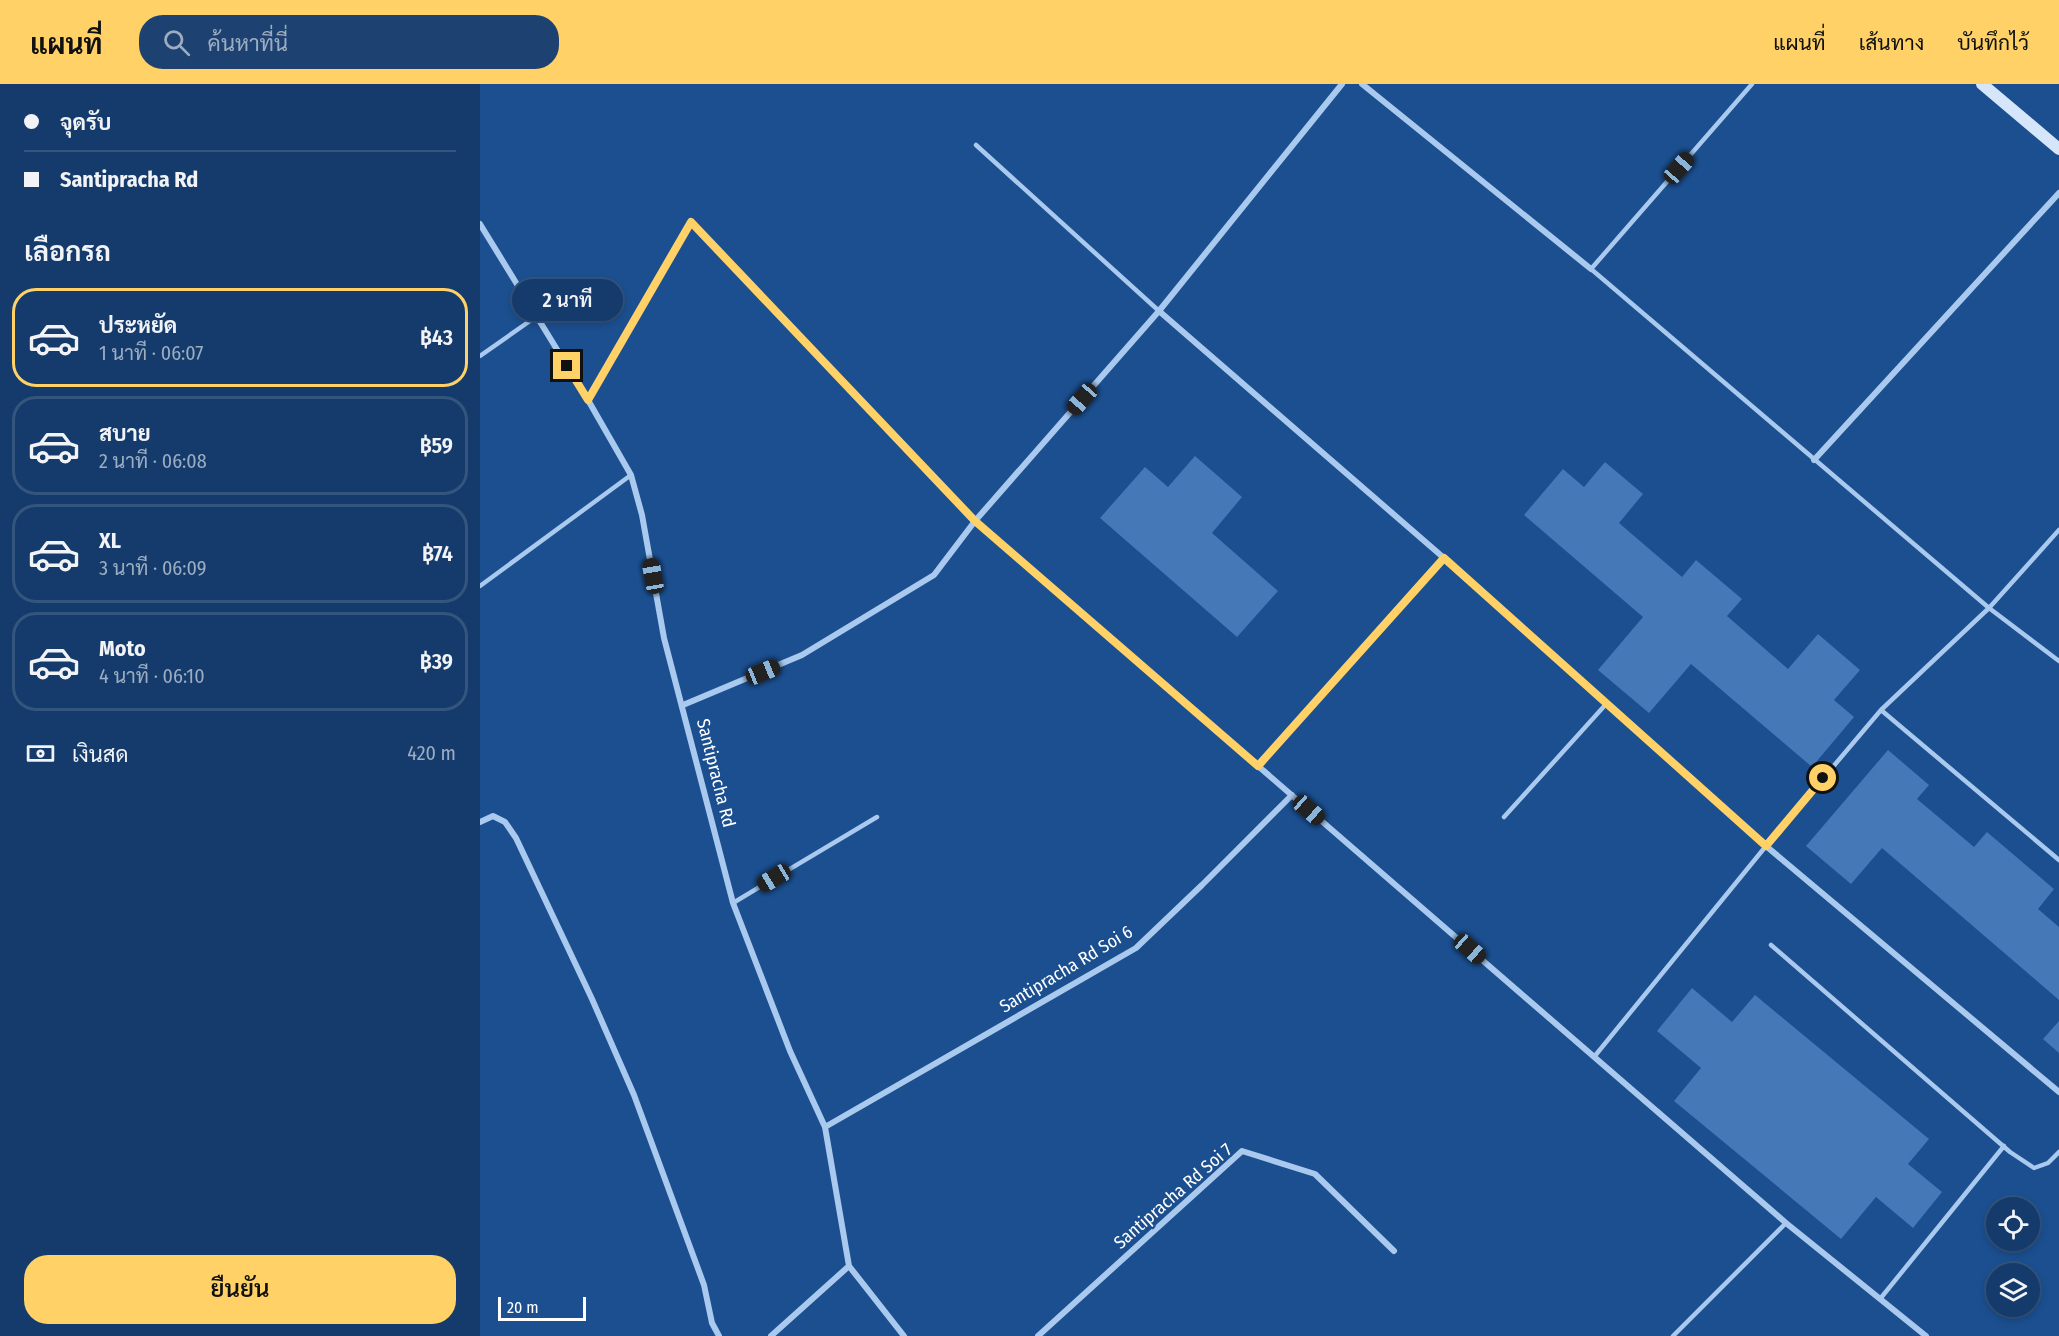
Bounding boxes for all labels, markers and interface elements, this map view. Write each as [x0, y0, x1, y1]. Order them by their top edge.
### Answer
search box [139, 15, 559, 69]
icon: search [160, 26, 193, 59]
text: แผนที่ [30, 28, 103, 61]
text: ค้นหาที่นี่ [208, 30, 288, 57]
text: แผนที่ [1773, 30, 1826, 56]
text: เส้นทาง [1859, 30, 1924, 56]
text: บันทึกไว้ [1957, 30, 2029, 56]
text: จุดรับ [60, 109, 111, 136]
car [1660, 149, 1698, 187]
text: Santipracha Rd [60, 166, 198, 193]
text: เลือกรถ [24, 236, 111, 268]
callout: 2 นาที [512, 279, 622, 321]
text: 2 นาที [543, 288, 592, 312]
icon: car [27, 311, 81, 365]
text: ประหยัด [99, 312, 177, 339]
text: ฿43 [420, 324, 453, 351]
text: 1 นาที · 06:07 [99, 341, 203, 365]
route end [553, 352, 580, 379]
car [1063, 380, 1101, 418]
icon: car [27, 419, 81, 473]
text: สบาย [99, 420, 151, 447]
text: ฿59 [420, 432, 453, 459]
text: 2 นาที · 06:08 [99, 449, 207, 473]
icon: car [27, 527, 81, 581]
text: XL [99, 527, 121, 554]
text: ฿74 [422, 540, 453, 567]
text: 3 นาที · 06:09 [99, 556, 207, 580]
car [641, 557, 665, 595]
icon: car [27, 635, 81, 689]
text: Moto [99, 635, 146, 662]
text: ฿39 [420, 648, 453, 675]
car [743, 657, 783, 687]
text: 4 นาที · 06:10 [99, 664, 205, 688]
street label: Santipracha Rd [692, 716, 740, 830]
icon: cash [24, 737, 57, 770]
text: เงินสด [72, 741, 129, 768]
text: 420 m [407, 741, 456, 765]
route start [1809, 764, 1836, 791]
car [1290, 791, 1328, 829]
car [754, 861, 794, 895]
street label: Santipracha Rd Soi 6 [995, 921, 1137, 1017]
car [1451, 930, 1489, 968]
street label: Santipracha Rd Soi 7 [1109, 1139, 1237, 1253]
map controls [1986, 1197, 2040, 1317]
button: locate [1986, 1197, 2040, 1251]
button: ยืนยัน [24, 1255, 456, 1324]
button: layers [1986, 1263, 2040, 1317]
scale bar [498, 1294, 586, 1322]
text: 20 m [507, 1298, 538, 1317]

